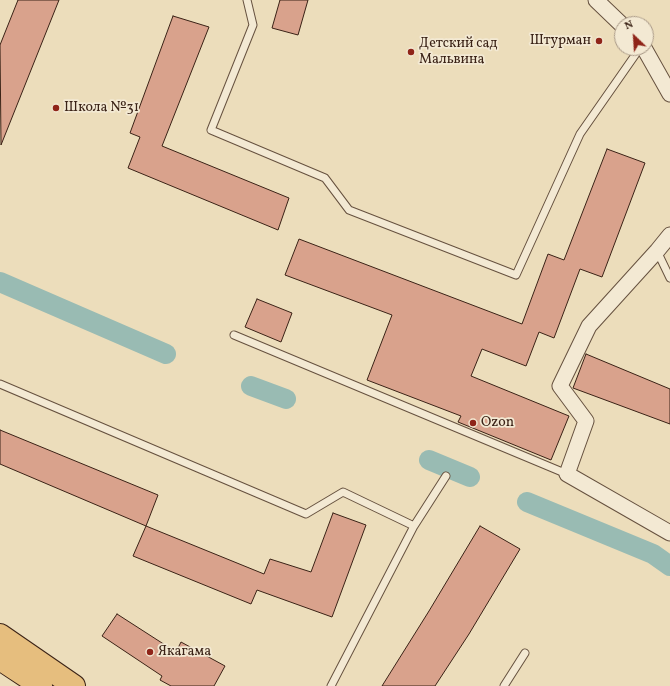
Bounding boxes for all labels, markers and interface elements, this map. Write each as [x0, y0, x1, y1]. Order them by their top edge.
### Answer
north arrow [614, 16, 654, 56]
text: N [622, 17, 636, 34]
place label: Штурман [530, 33, 591, 49]
place label: Детский сад Мальвина [419, 36, 497, 68]
marker: Штурман [594, 36, 604, 46]
marker: Детский сад Мальвина [406, 47, 416, 57]
place label: Школа №31 [64, 100, 139, 116]
marker: Школа №31 [51, 103, 61, 113]
place label: Ozon [481, 415, 514, 431]
marker: Ozon [468, 418, 478, 428]
place label: Якагама [158, 644, 211, 660]
marker: Якагама [145, 647, 155, 657]

